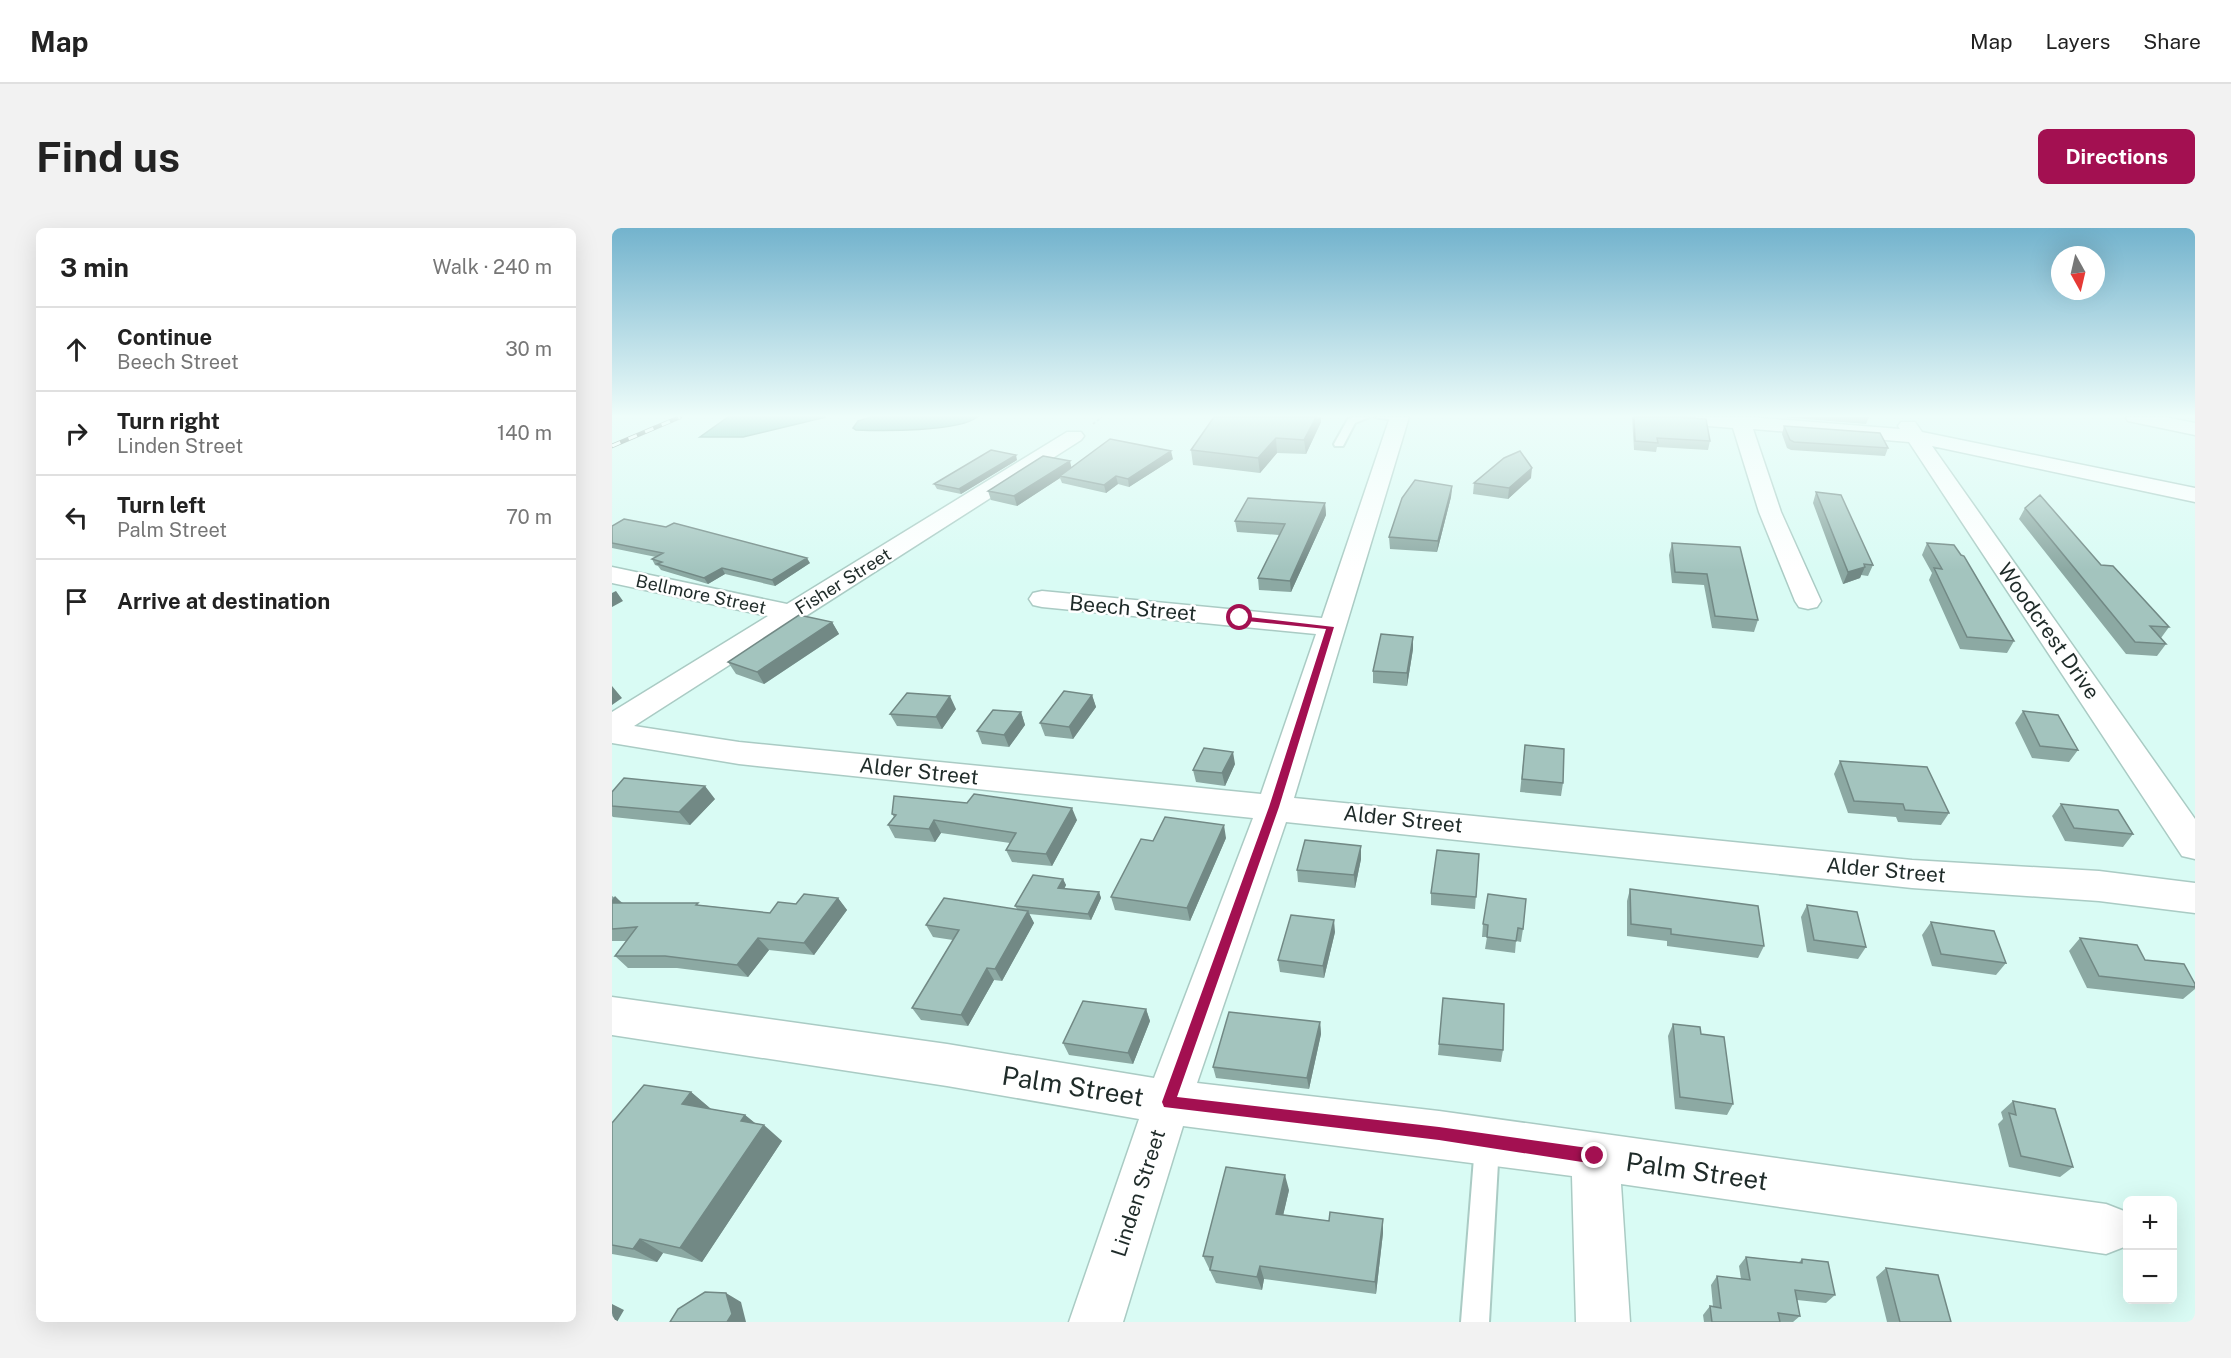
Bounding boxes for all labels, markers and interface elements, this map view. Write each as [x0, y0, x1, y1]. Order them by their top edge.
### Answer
text: Map [30, 25, 89, 58]
text: Map [1970, 29, 2013, 54]
text: Layers [2046, 29, 2110, 54]
text: Share [2143, 29, 2201, 54]
button: Directions [2038, 129, 2195, 184]
text: Find us [36, 132, 180, 181]
north arrow [2051, 246, 2105, 300]
text: 3 min [60, 252, 129, 283]
text: Walk · 240 m [432, 255, 552, 279]
text: Continue [117, 324, 212, 350]
icon: ahead [60, 333, 93, 366]
text: 30 m [505, 337, 552, 361]
text: Beech Street [117, 350, 239, 374]
text: Turn right [117, 408, 220, 434]
icon: right [60, 417, 93, 450]
text: 140 m [497, 421, 552, 445]
text: Linden Street [117, 434, 243, 458]
text: Turn left [117, 492, 206, 518]
icon: left [60, 501, 93, 534]
text: 70 m [506, 505, 552, 529]
text: Palm Street [117, 518, 227, 542]
street label: Fisher Street [791, 543, 895, 619]
street label: Woodcrest Drive [1993, 558, 2105, 704]
street label: Bellmore Street [634, 570, 768, 618]
icon: arrive [60, 585, 93, 618]
text: Arrive at destination [117, 588, 330, 614]
street label: Beech Street [1068, 590, 1198, 626]
route start [1226, 604, 1252, 630]
street label: Alder Street [858, 752, 980, 790]
street label: Alder Street [1342, 800, 1464, 838]
street label: Alder Street [1825, 852, 1947, 888]
street label: Palm Street [1000, 1059, 1146, 1113]
street label: Linden Street [1106, 1126, 1170, 1260]
route end [1581, 1142, 1607, 1168]
street label: Palm Street [1624, 1146, 1770, 1196]
map controls [2123, 1196, 2177, 1304]
button: + [2123, 1196, 2177, 1250]
button: − [2123, 1250, 2177, 1304]

